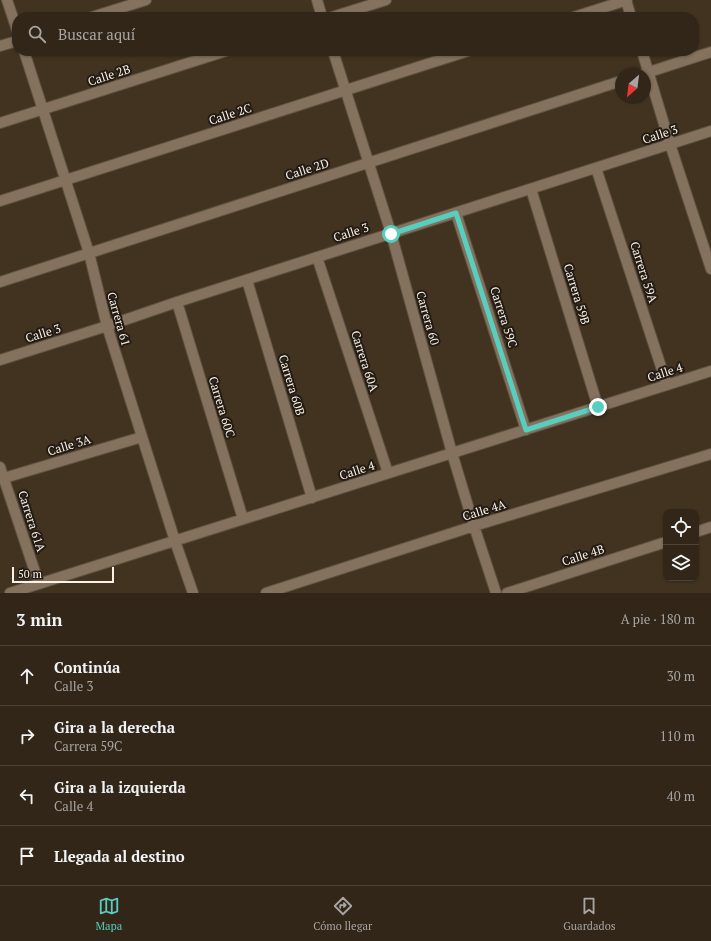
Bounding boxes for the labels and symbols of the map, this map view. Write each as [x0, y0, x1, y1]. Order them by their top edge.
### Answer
street label: Calle 2B [86, 61, 132, 89]
north arrow [615, 68, 651, 104]
street label: Calle 2C [207, 100, 254, 128]
street label: Calle 3 [640, 121, 680, 147]
street label: Calle 2D [283, 155, 331, 183]
street label: Calle 3 [331, 219, 371, 245]
route start [382, 225, 400, 243]
street label: Carrera 59A [627, 239, 661, 305]
street label: Carrera 59B [561, 262, 593, 326]
street label: Carrera 59C [487, 285, 521, 350]
street label: Carrera 60 [413, 289, 443, 347]
street label: Carrera 61 [104, 290, 134, 348]
street label: Calle 3 [23, 321, 63, 345]
street label: Carrera 60A [348, 328, 382, 394]
street label: Carrera 60B [276, 353, 308, 417]
street label: Calle 4 [645, 359, 685, 385]
street label: Carrera 60C [206, 375, 238, 440]
route end [589, 398, 607, 416]
street label: Calle 3A [45, 431, 93, 459]
street label: Calle 4 [337, 457, 377, 483]
street label: Carrera 61A [15, 488, 49, 554]
street label: Calle 4A [460, 496, 508, 524]
street label: Calle 4B [560, 541, 606, 569]
scale bar [12, 565, 114, 584]

